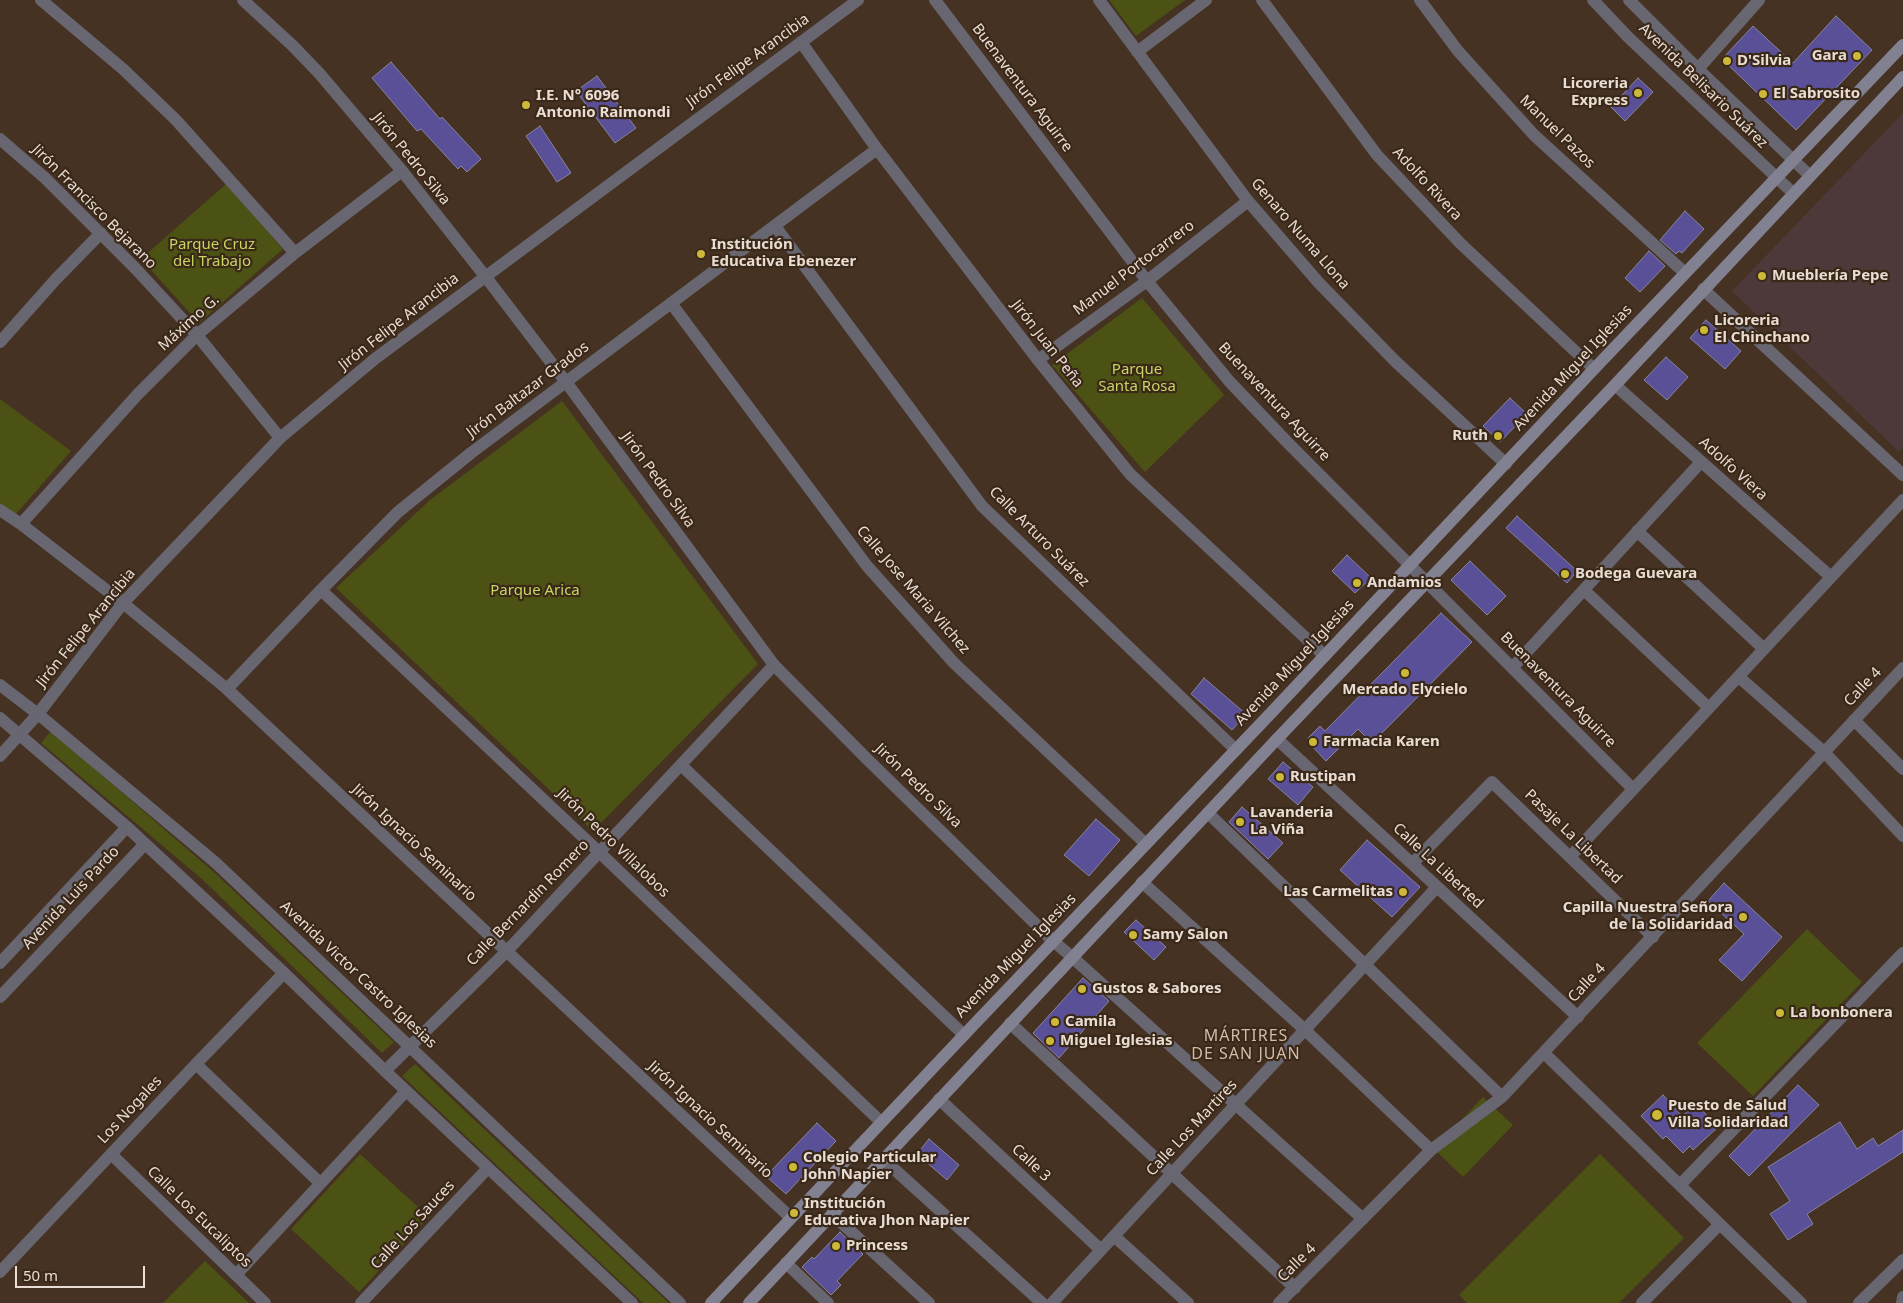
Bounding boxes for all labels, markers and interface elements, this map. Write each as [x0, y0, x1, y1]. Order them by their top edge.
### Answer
street label: Jirón Felipe Arancibia [683, 10, 813, 112]
street label: Buenaventura Aguirre [968, 20, 1076, 156]
street label: Avenida Belisario Suárez [1635, 20, 1771, 152]
place label: Gara [1812, 47, 1847, 65]
marker: Gara [1851, 50, 1863, 62]
place label: D'Silvia [1737, 52, 1791, 70]
marker: D'Silvia [1721, 55, 1733, 67]
place label: Licoreria Express [1562, 75, 1628, 110]
place label: El Sabrosito [1773, 85, 1860, 103]
place label: I.E. N° 6096 Antonio Raimondi [536, 87, 671, 122]
marker: Licoreria Express [1632, 87, 1644, 99]
marker: El Sabrosito [1757, 88, 1769, 100]
street label: Manuel Pazos [1516, 92, 1598, 172]
marker: I.E. N° 6096 Antonio Raimondi [520, 99, 532, 111]
street label: Jirón Pedro Silva [368, 109, 454, 209]
street label: Jirón Francisco Bejarano [28, 141, 160, 273]
street label: Adolfo Rivera [1389, 144, 1465, 224]
street label: Genaro Numa Llona [1247, 175, 1353, 293]
street label: Manuel Portocarrero [1070, 217, 1198, 319]
park label: Parque Cruz del Trabajo [169, 236, 255, 271]
place label: Institución Educativa Ebenezer [711, 236, 856, 271]
marker: Institución Educativa Ebenezer [695, 248, 707, 260]
place label: Mueblería Pepe [1772, 267, 1889, 285]
street label: Jirón Felipe Arancibia [335, 270, 463, 374]
marker: Mueblería Pepe [1756, 270, 1768, 282]
street label: Máximo G. [155, 291, 223, 355]
street label: Jirón Juan Peña [1007, 297, 1087, 391]
street label: Avenida Miguel Iglesias [1510, 301, 1636, 435]
place label: Licoreria El Chinchano [1714, 312, 1810, 347]
marker: Licoreria El Chinchano [1698, 324, 1710, 336]
street label: Jirón Baltazar Grados [463, 338, 593, 442]
street label: Buenaventura Aguirre [1214, 339, 1334, 465]
park label: Parque Santa Rosa [1098, 361, 1176, 396]
place label: Ruth [1452, 427, 1488, 445]
street label: Jirón Pedro Silva [617, 429, 699, 531]
marker: Ruth [1492, 430, 1504, 442]
street label: Adolfo Viera [1695, 434, 1771, 504]
street label: Calle Arturo Suárez [985, 483, 1093, 591]
street label: Calle Jose Maria Vilchez [853, 522, 973, 658]
street label: Jirón Felipe Arancibia [33, 565, 139, 691]
place label: Bodega Guevara [1575, 565, 1697, 583]
marker: Bodega Guevara [1559, 568, 1571, 580]
place label: Andamios [1367, 574, 1442, 592]
marker: Andamios [1351, 577, 1363, 589]
park label: Parque Arica [490, 582, 580, 600]
street label: Avenida Miguel Iglesias [1232, 596, 1358, 730]
street label: Buenaventura Aguirre [1497, 629, 1619, 751]
street label: Calle 4 [1841, 664, 1885, 710]
marker: Mercado Elycielo [1399, 667, 1411, 679]
place label: Mercado Elycielo [1342, 681, 1468, 699]
place label: Farmacia Karen [1323, 733, 1440, 751]
marker: Farmacia Karen [1307, 736, 1319, 748]
street label: Jirón Pedro Silva [871, 740, 965, 832]
place label: Rustipan [1290, 768, 1356, 786]
marker: Rustipan [1274, 771, 1286, 783]
street label: Jirón Ignacio Seminario [348, 781, 480, 905]
street label: Jirón Pedro Villalobos [553, 785, 673, 901]
street label: Pasaje La Libertad [1521, 786, 1625, 888]
place label: Lavanderia La Viña [1250, 804, 1333, 839]
marker: Lavanderia La Viña [1234, 816, 1246, 828]
street label: Calle La Liberted [1389, 820, 1487, 912]
street label: Calle Bernardin Romero [463, 836, 593, 970]
street label: Avenida Luis Pardo [19, 843, 123, 953]
place label: Las Carmelitas [1283, 883, 1393, 901]
marker: Las Carmelitas [1397, 886, 1409, 898]
street label: Avenida Miguel Iglesias [952, 890, 1080, 1022]
street label: Avenida Victor Castro Iglesias [276, 898, 440, 1052]
place label: Capilla Nuestra Señora de la Solidaridad [1563, 899, 1733, 934]
marker: Capilla Nuestra Señora de la Solidaridad [1737, 911, 1749, 923]
place label: Samy Salon [1143, 926, 1228, 944]
marker: Samy Salon [1127, 929, 1139, 941]
street label: Calle 4 [1565, 960, 1609, 1006]
place label: Gustos & Sabores [1092, 980, 1222, 998]
marker: Gustos & Sabores [1076, 983, 1088, 995]
place label: La bonbonera [1790, 1004, 1893, 1022]
marker: La bonbonera [1774, 1007, 1786, 1019]
place label: Camila [1065, 1013, 1116, 1031]
marker: Camila [1049, 1016, 1061, 1028]
district label: MÁRTIRES DE SAN JUAN [1190, 1026, 1302, 1064]
place label: Miguel Iglesias [1060, 1032, 1172, 1050]
marker: Miguel Iglesias [1044, 1035, 1056, 1047]
street label: Jirón Ignacio Seminario [644, 1058, 776, 1182]
street label: Los Nogales [94, 1073, 166, 1147]
street label: Calle Los Martires [1143, 1076, 1241, 1180]
place label: Puesto de Salud Villa Solidaridad [1668, 1097, 1788, 1132]
marker: Puesto de Salud Villa Solidaridad [1650, 1108, 1664, 1122]
street label: Calle 3 [1008, 1141, 1054, 1185]
place label: Colegio Particular John Napier [803, 1149, 936, 1184]
marker: Colegio Particular John Napier [787, 1161, 799, 1173]
street label: Calle Los Eucaliptos [143, 1163, 255, 1271]
street label: Calle Los Sauces [367, 1177, 459, 1273]
place label: Institución Educativa Jhon Napier [804, 1195, 969, 1230]
marker: Institución Educativa Jhon Napier [788, 1207, 800, 1219]
place label: Princess [846, 1237, 908, 1255]
marker: Princess [830, 1240, 842, 1252]
street label: Calle 4 [1274, 1240, 1320, 1286]
scale bar [18, 1256, 148, 1288]
text: 50 m [23, 1265, 58, 1285]

